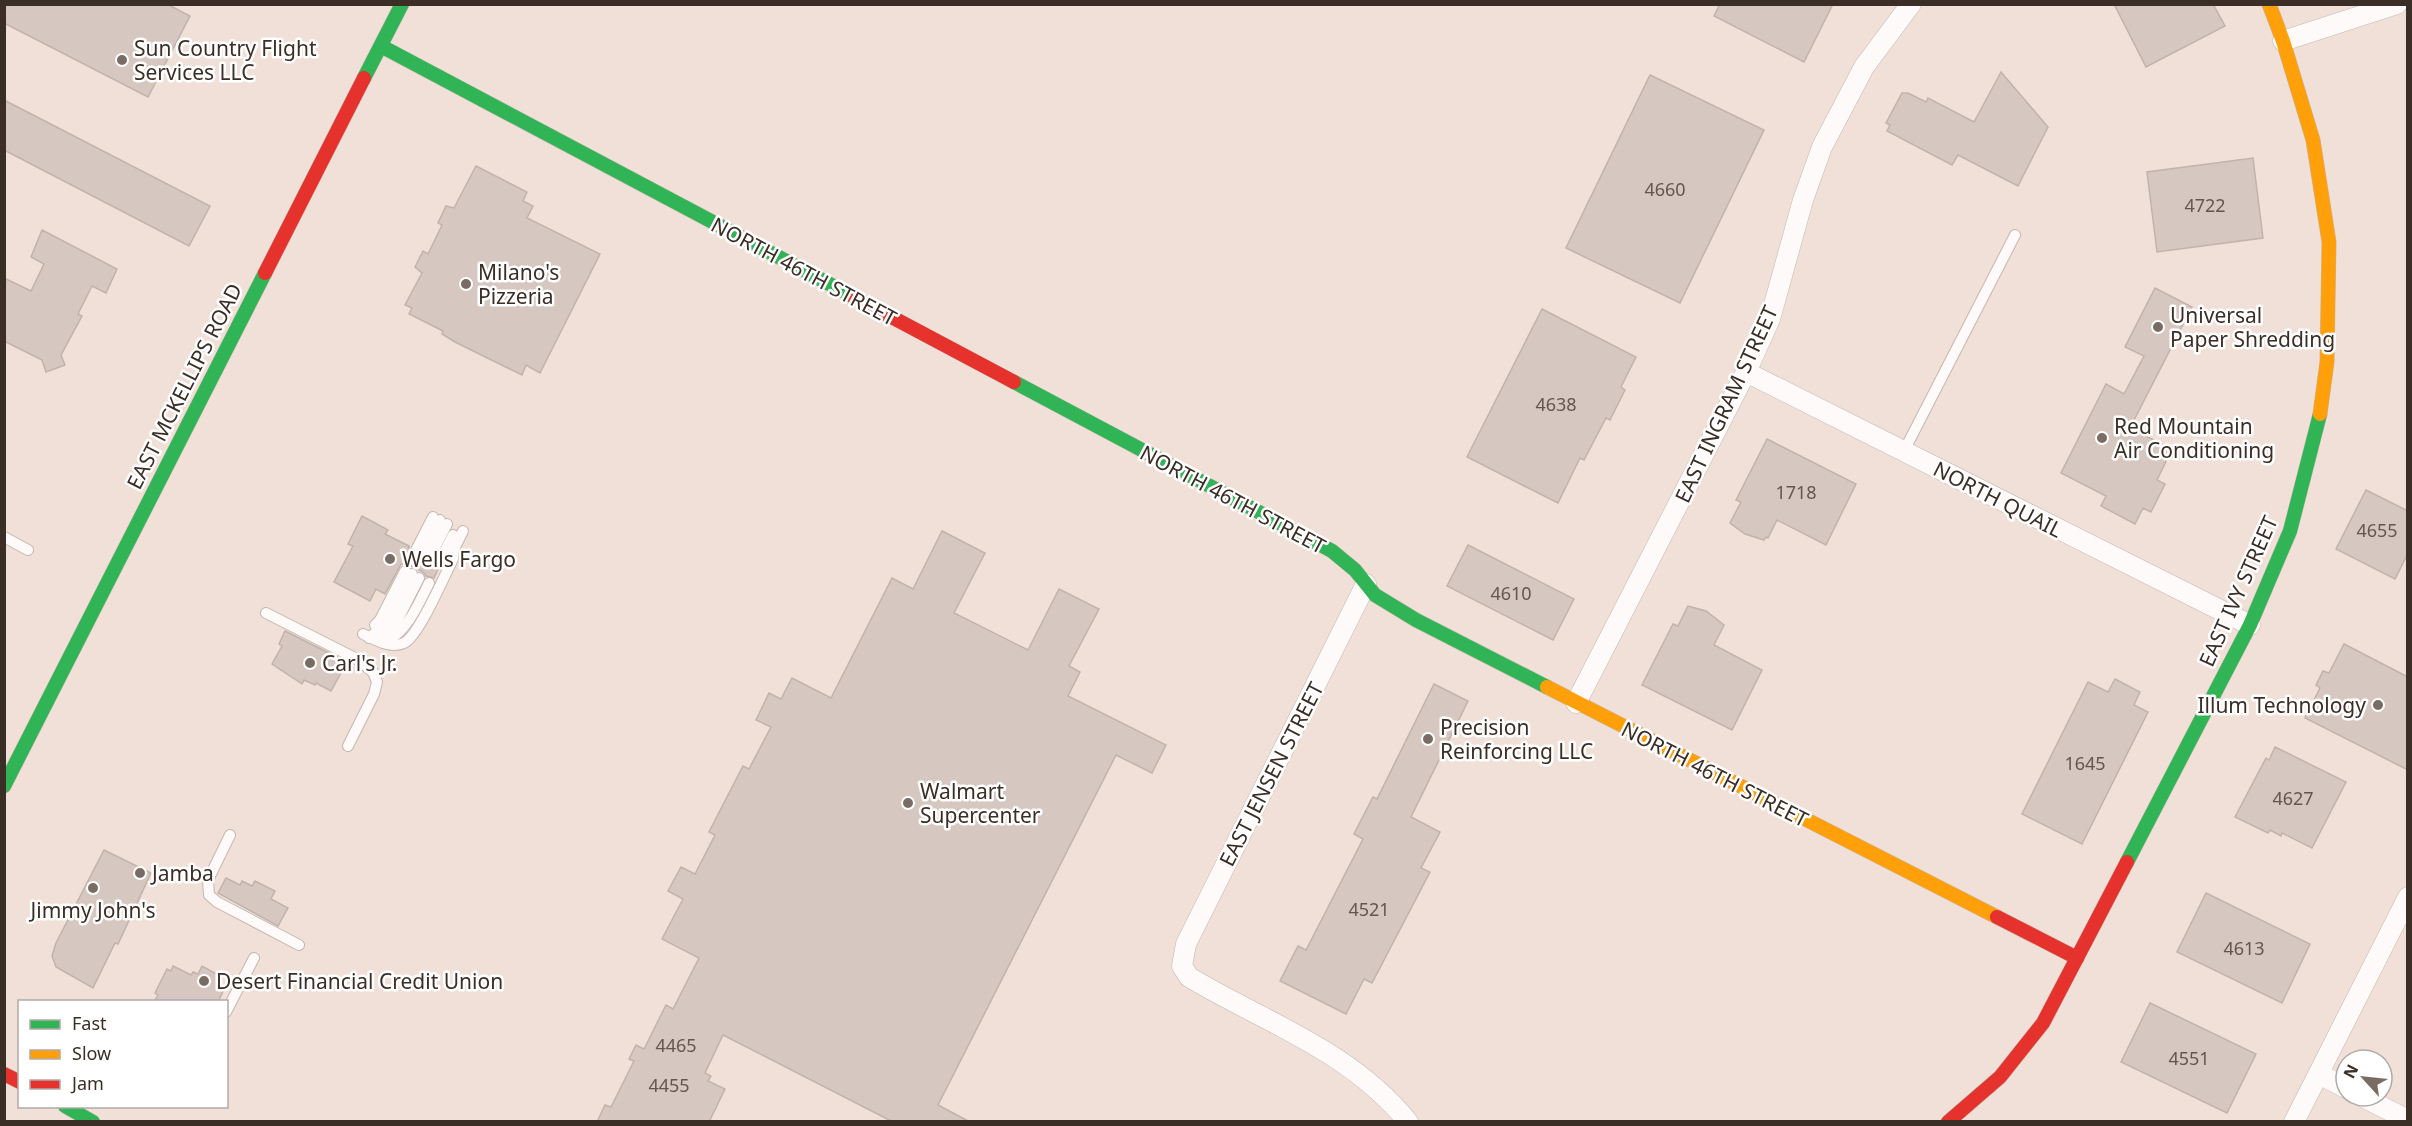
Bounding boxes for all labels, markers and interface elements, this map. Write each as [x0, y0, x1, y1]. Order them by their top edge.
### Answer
place label: Sun Country Flight Services LLC [134, 34, 317, 86]
marker: Sun Country Flight Services LLC [115, 53, 129, 67]
house number: 4660 [1644, 177, 1686, 201]
house number: 4722 [2184, 193, 2226, 217]
street label: NORTH 46TH STREET [706, 210, 902, 332]
place label: Milano's Pizzeria [478, 258, 559, 310]
marker: Milano's Pizzeria [459, 277, 473, 291]
street label: EAST MCKELLIPS ROAD [120, 278, 248, 494]
street label: EAST INGRAM STREET [1668, 301, 1784, 507]
place label: Universal Paper Shredding [2170, 301, 2335, 353]
marker: Universal Paper Shredding [2151, 320, 2165, 334]
house number: 4638 [1535, 392, 1577, 416]
place label: Red Mountain Air Conditioning [2114, 412, 2274, 464]
marker: Red Mountain Air Conditioning [2095, 431, 2109, 445]
street label: NORTH 46TH STREET [1135, 438, 1331, 560]
street label: NORTH QUAIL [1929, 454, 2067, 544]
house number: 1718 [1775, 480, 1817, 504]
street label: EAST IVY STREET [2192, 511, 2284, 671]
house number: 4655 [2356, 518, 2398, 542]
place label: Wells Fargo [402, 545, 516, 573]
marker: Wells Fargo [383, 552, 397, 566]
house number: 4610 [1490, 581, 1532, 605]
place label: Carl's Jr. [322, 649, 397, 677]
marker: Carl's Jr. [303, 656, 317, 670]
street label: EAST JENSEN STREET [1212, 677, 1330, 871]
place label: Illum Technology [2197, 691, 2366, 719]
marker: Illum Technology [2371, 698, 2385, 712]
place label: Precision Reinforcing LLC [1440, 713, 1593, 765]
street label: NORTH 46TH STREET [1617, 715, 1813, 833]
marker: Precision Reinforcing LLC [1421, 732, 1435, 746]
house number: 1645 [2064, 751, 2106, 775]
place label: Walmart Supercenter [920, 777, 1041, 829]
house number: 4627 [2272, 786, 2314, 810]
marker: Walmart Supercenter [901, 796, 915, 810]
place label: Jamba [150, 859, 214, 887]
marker: Jamba [133, 866, 147, 880]
marker: Jimmy John's [86, 881, 100, 895]
place label: Jimmy John's [29, 896, 155, 924]
house number: 4521 [1348, 897, 1390, 921]
house number: 4613 [2223, 936, 2265, 960]
place label: Desert Financial Credit Union [216, 967, 503, 995]
marker: Desert Financial Credit Union [197, 974, 211, 988]
legend [18, 1000, 228, 1108]
text: Fast [72, 1011, 107, 1035]
house number: 4465 [655, 1033, 697, 1057]
text: Slow [72, 1041, 111, 1065]
house number: 4551 [2168, 1046, 2210, 1070]
north arrow [2334, 1048, 2394, 1108]
text: N [2338, 1060, 2363, 1082]
text: Jam [70, 1071, 104, 1095]
house number: 4455 [648, 1073, 690, 1097]

